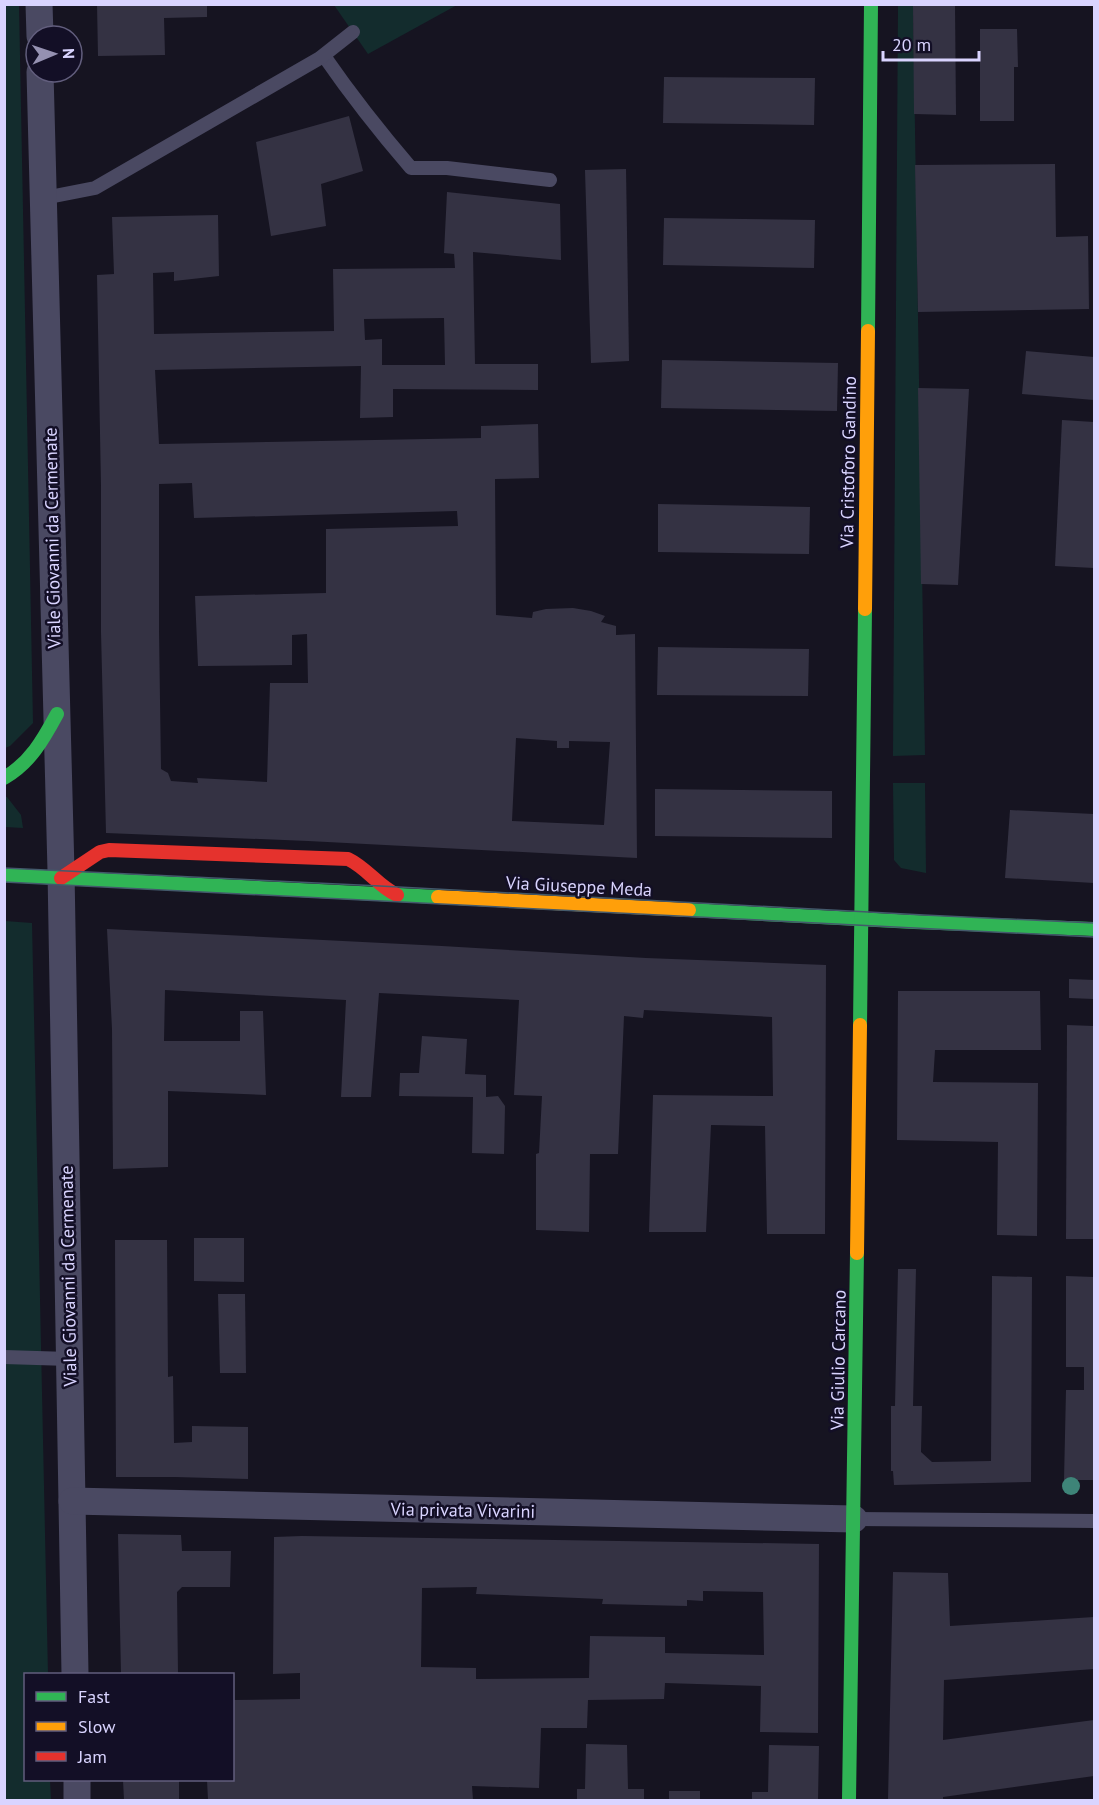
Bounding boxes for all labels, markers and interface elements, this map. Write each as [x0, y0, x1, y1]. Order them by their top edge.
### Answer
north arrow [24, 24, 84, 84]
scale bar [883, 24, 979, 62]
text: 20 m [892, 33, 931, 56]
text: N [59, 48, 79, 59]
street label: Via Cristoforo Gandino [835, 376, 861, 549]
street label: Viale Giovanni da Cermenate [39, 427, 65, 650]
street label: Via Giuseppe Meda [504, 871, 653, 901]
street label: Viale Giovanni da Cermenate [55, 1165, 81, 1388]
street label: Via Giulio Carcano [825, 1290, 851, 1431]
street label: Via privata Vivarini [389, 1497, 536, 1523]
legend [24, 1673, 234, 1781]
text: Fast [78, 1685, 110, 1708]
text: Slow [78, 1715, 116, 1738]
text: Jam [77, 1745, 107, 1768]

